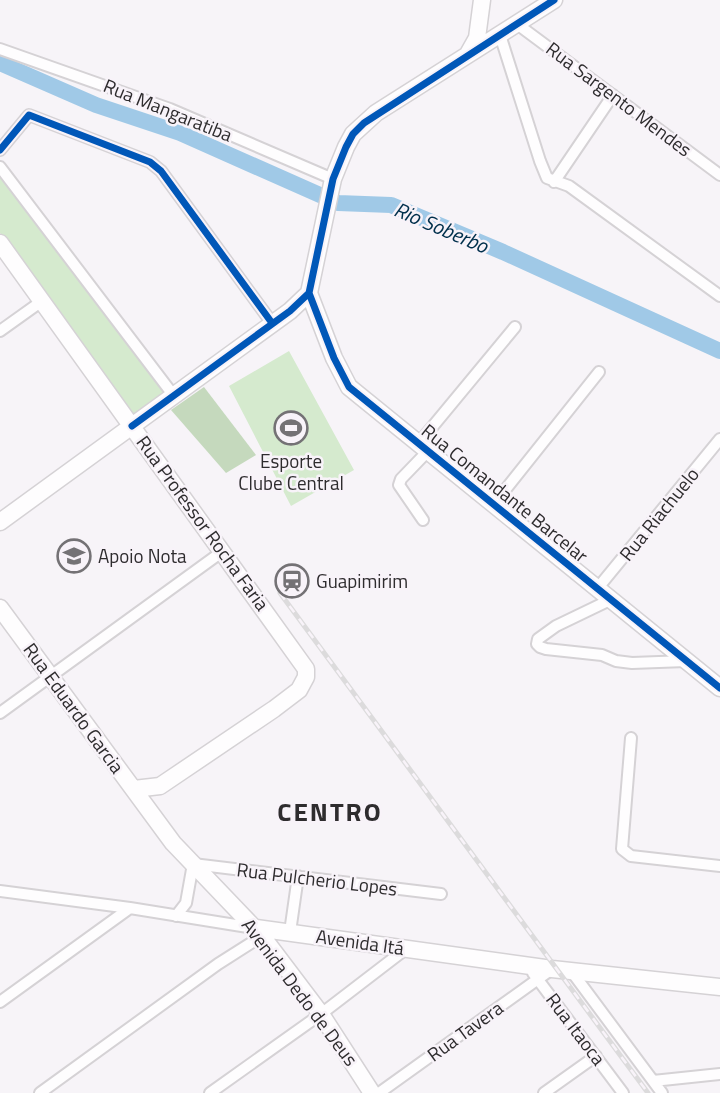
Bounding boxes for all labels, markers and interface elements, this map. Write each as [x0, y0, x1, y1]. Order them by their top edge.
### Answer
street label: Rua Sargento Mendes [540, 34, 699, 163]
street label: Rua Mangaratiba [99, 70, 237, 149]
water label: Rio Soberbo [389, 193, 494, 262]
sports icon: Esporte Clube Central [272, 409, 310, 447]
street label: Rua Comandante Barcelar [416, 416, 595, 569]
street label: Rua Professor Rocha Faria [130, 429, 277, 617]
place label: Esporte Clube Central [238, 446, 344, 497]
street label: Rua Riachuelo [612, 460, 706, 567]
school or university icon: Apoio Nota [55, 537, 93, 575]
place label: Apoio Nota [98, 541, 187, 570]
station icon: Guapimirim [273, 562, 311, 600]
place label: Guapimirim [316, 566, 408, 595]
street label: Rua Eduardo Garcia [17, 636, 132, 780]
district label: CENTRO [277, 792, 383, 831]
street label: Rua Pulcherio Lopes [235, 854, 399, 903]
street label: Avenida Dedo de Deus [235, 912, 366, 1072]
street label: Avenida Itá [314, 921, 406, 962]
street label: Rua Itaoca [540, 986, 614, 1071]
street label: Rua Tavera [421, 993, 509, 1068]

